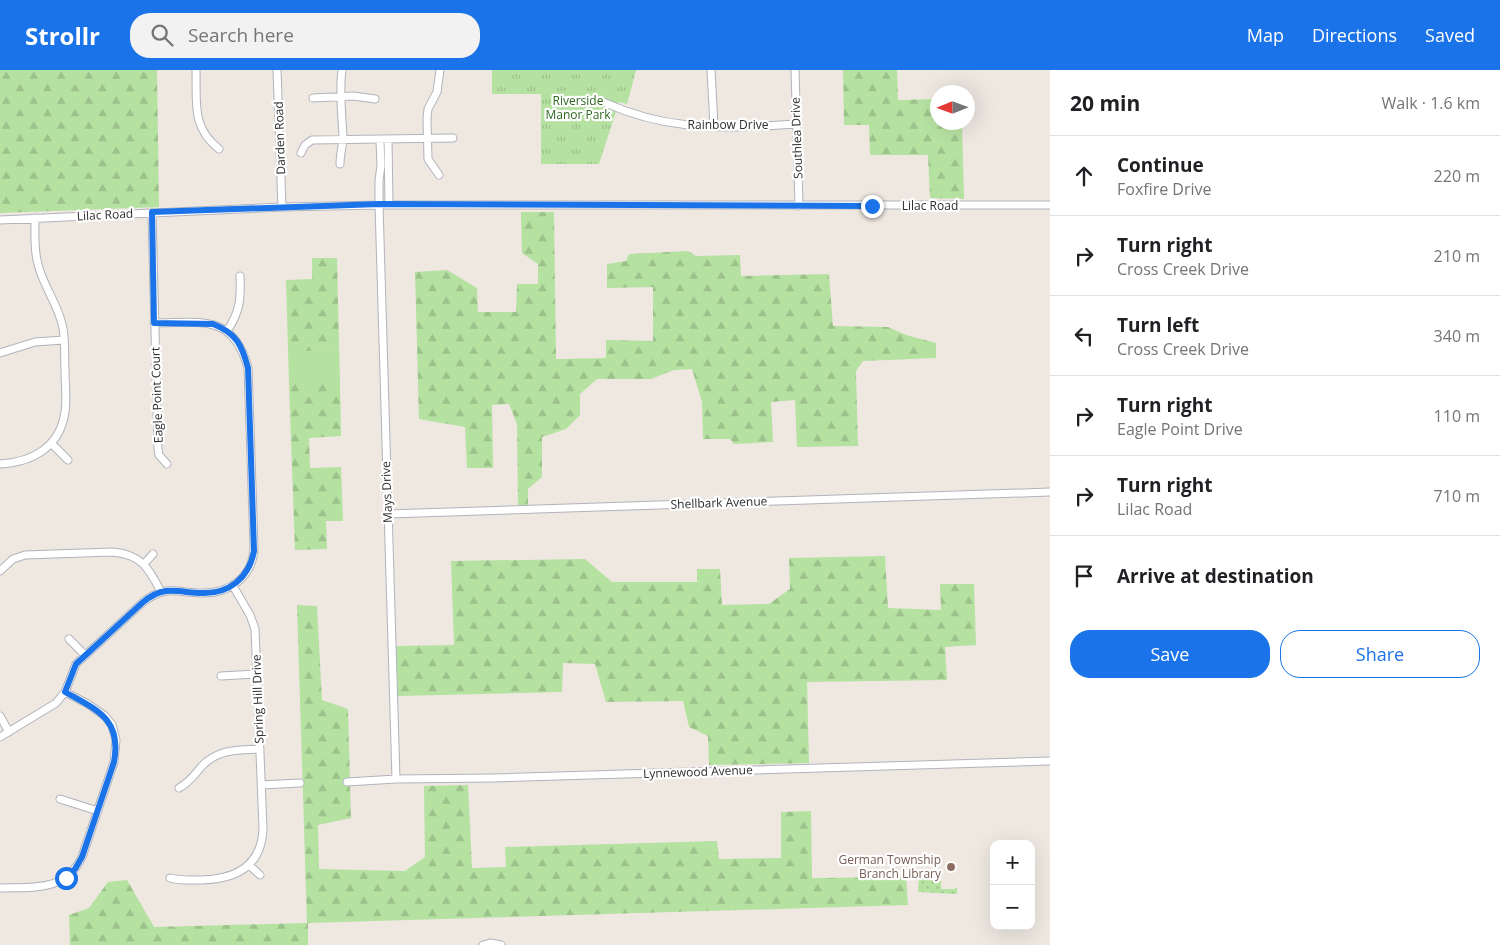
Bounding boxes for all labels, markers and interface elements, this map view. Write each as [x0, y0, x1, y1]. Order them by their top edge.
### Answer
search box [130, 13, 480, 58]
text: Strollr [25, 19, 100, 52]
icon: search [148, 21, 176, 49]
text: Search here [188, 22, 294, 48]
text: Map [1247, 23, 1284, 47]
text: Directions [1312, 23, 1397, 47]
text: Saved [1425, 23, 1475, 47]
north arrow [930, 85, 975, 130]
text: 20 min [1070, 89, 1140, 117]
park label: Riverside Manor Park [545, 92, 611, 123]
text: Walk · 1.6 km [1382, 92, 1480, 114]
street label: Southlea Drive [787, 97, 806, 179]
street label: Darden Road [270, 101, 289, 175]
street label: Rainbow Drive [688, 116, 769, 133]
text: Continue [1117, 152, 1204, 178]
icon: ahead [1070, 162, 1098, 190]
text: 220 m [1434, 165, 1480, 187]
text: Foxfire Drive [1117, 178, 1212, 200]
route end [861, 195, 884, 218]
street label: Lilac Road [902, 197, 958, 214]
street label: Lilac Road [76, 205, 134, 224]
text: Turn right [1117, 232, 1212, 258]
icon: right [1070, 242, 1098, 270]
text: 210 m [1434, 245, 1480, 267]
text: Cross Creek Drive [1117, 258, 1249, 280]
text: Turn left [1117, 312, 1199, 338]
icon: left [1070, 322, 1098, 350]
text: 340 m [1434, 325, 1480, 347]
text: Cross Creek Drive [1117, 338, 1249, 360]
street label: Eagle Point Court [146, 347, 167, 443]
text: Turn right [1117, 392, 1212, 418]
icon: right [1070, 402, 1098, 430]
text: 110 m [1434, 405, 1480, 427]
text: Eagle Point Drive [1117, 418, 1243, 440]
street label: Mays Drive [377, 461, 396, 523]
text: Turn right [1117, 472, 1212, 498]
icon: right [1070, 482, 1098, 510]
text: 710 m [1434, 485, 1480, 507]
street label: Shellbark Avenue [670, 492, 768, 513]
text: Lilac Road [1117, 498, 1192, 520]
icon: arrive [1070, 562, 1098, 590]
text: Arrive at destination [1117, 563, 1314, 589]
button: Save [1070, 630, 1270, 678]
button: Share [1280, 630, 1480, 678]
street label: Spring Hill Drive [247, 654, 268, 744]
street label: Lynnewood Avenue [643, 761, 753, 782]
map controls [990, 840, 1035, 930]
button: + [990, 840, 1035, 885]
place label: German Township Branch Library [838, 851, 942, 882]
marker: German Township Branch Library [945, 861, 957, 873]
route start [55, 867, 78, 890]
button: − [990, 885, 1035, 930]

